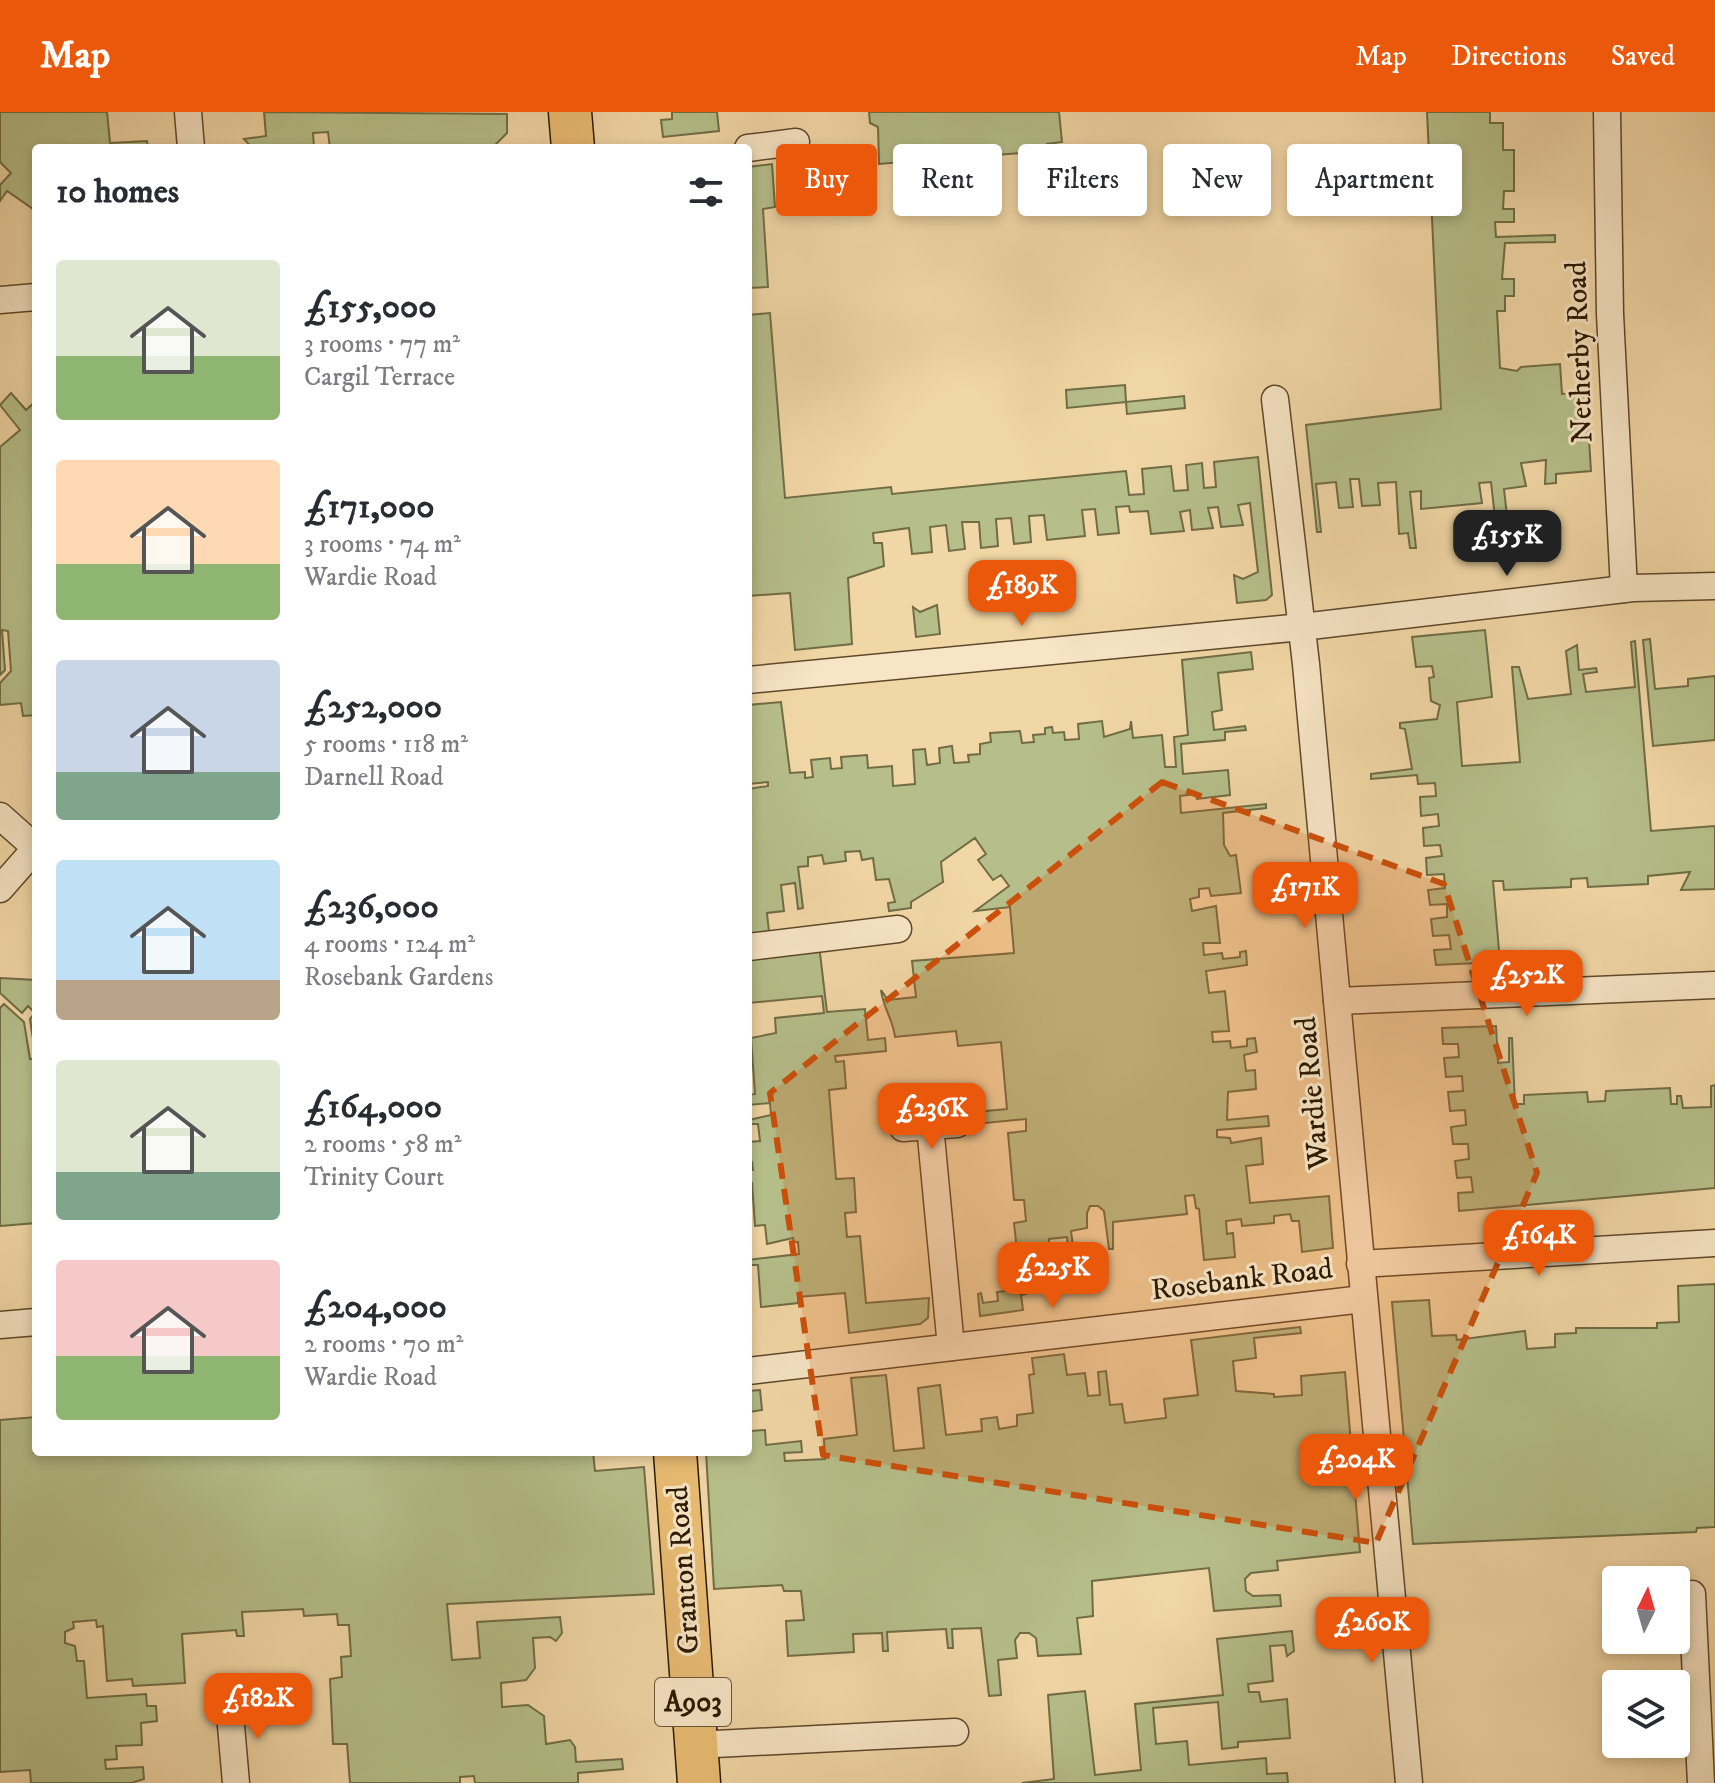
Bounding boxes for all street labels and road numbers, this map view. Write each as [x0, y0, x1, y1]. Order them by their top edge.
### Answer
street label: Netherby Road [1558, 260, 1602, 444]
street label: Wardie Road [1288, 1015, 1338, 1172]
street label: Rosebank Road [1149, 1250, 1335, 1309]
street label: Granton Road [660, 1484, 708, 1655]
road number: A903 [655, 1678, 731, 1726]

